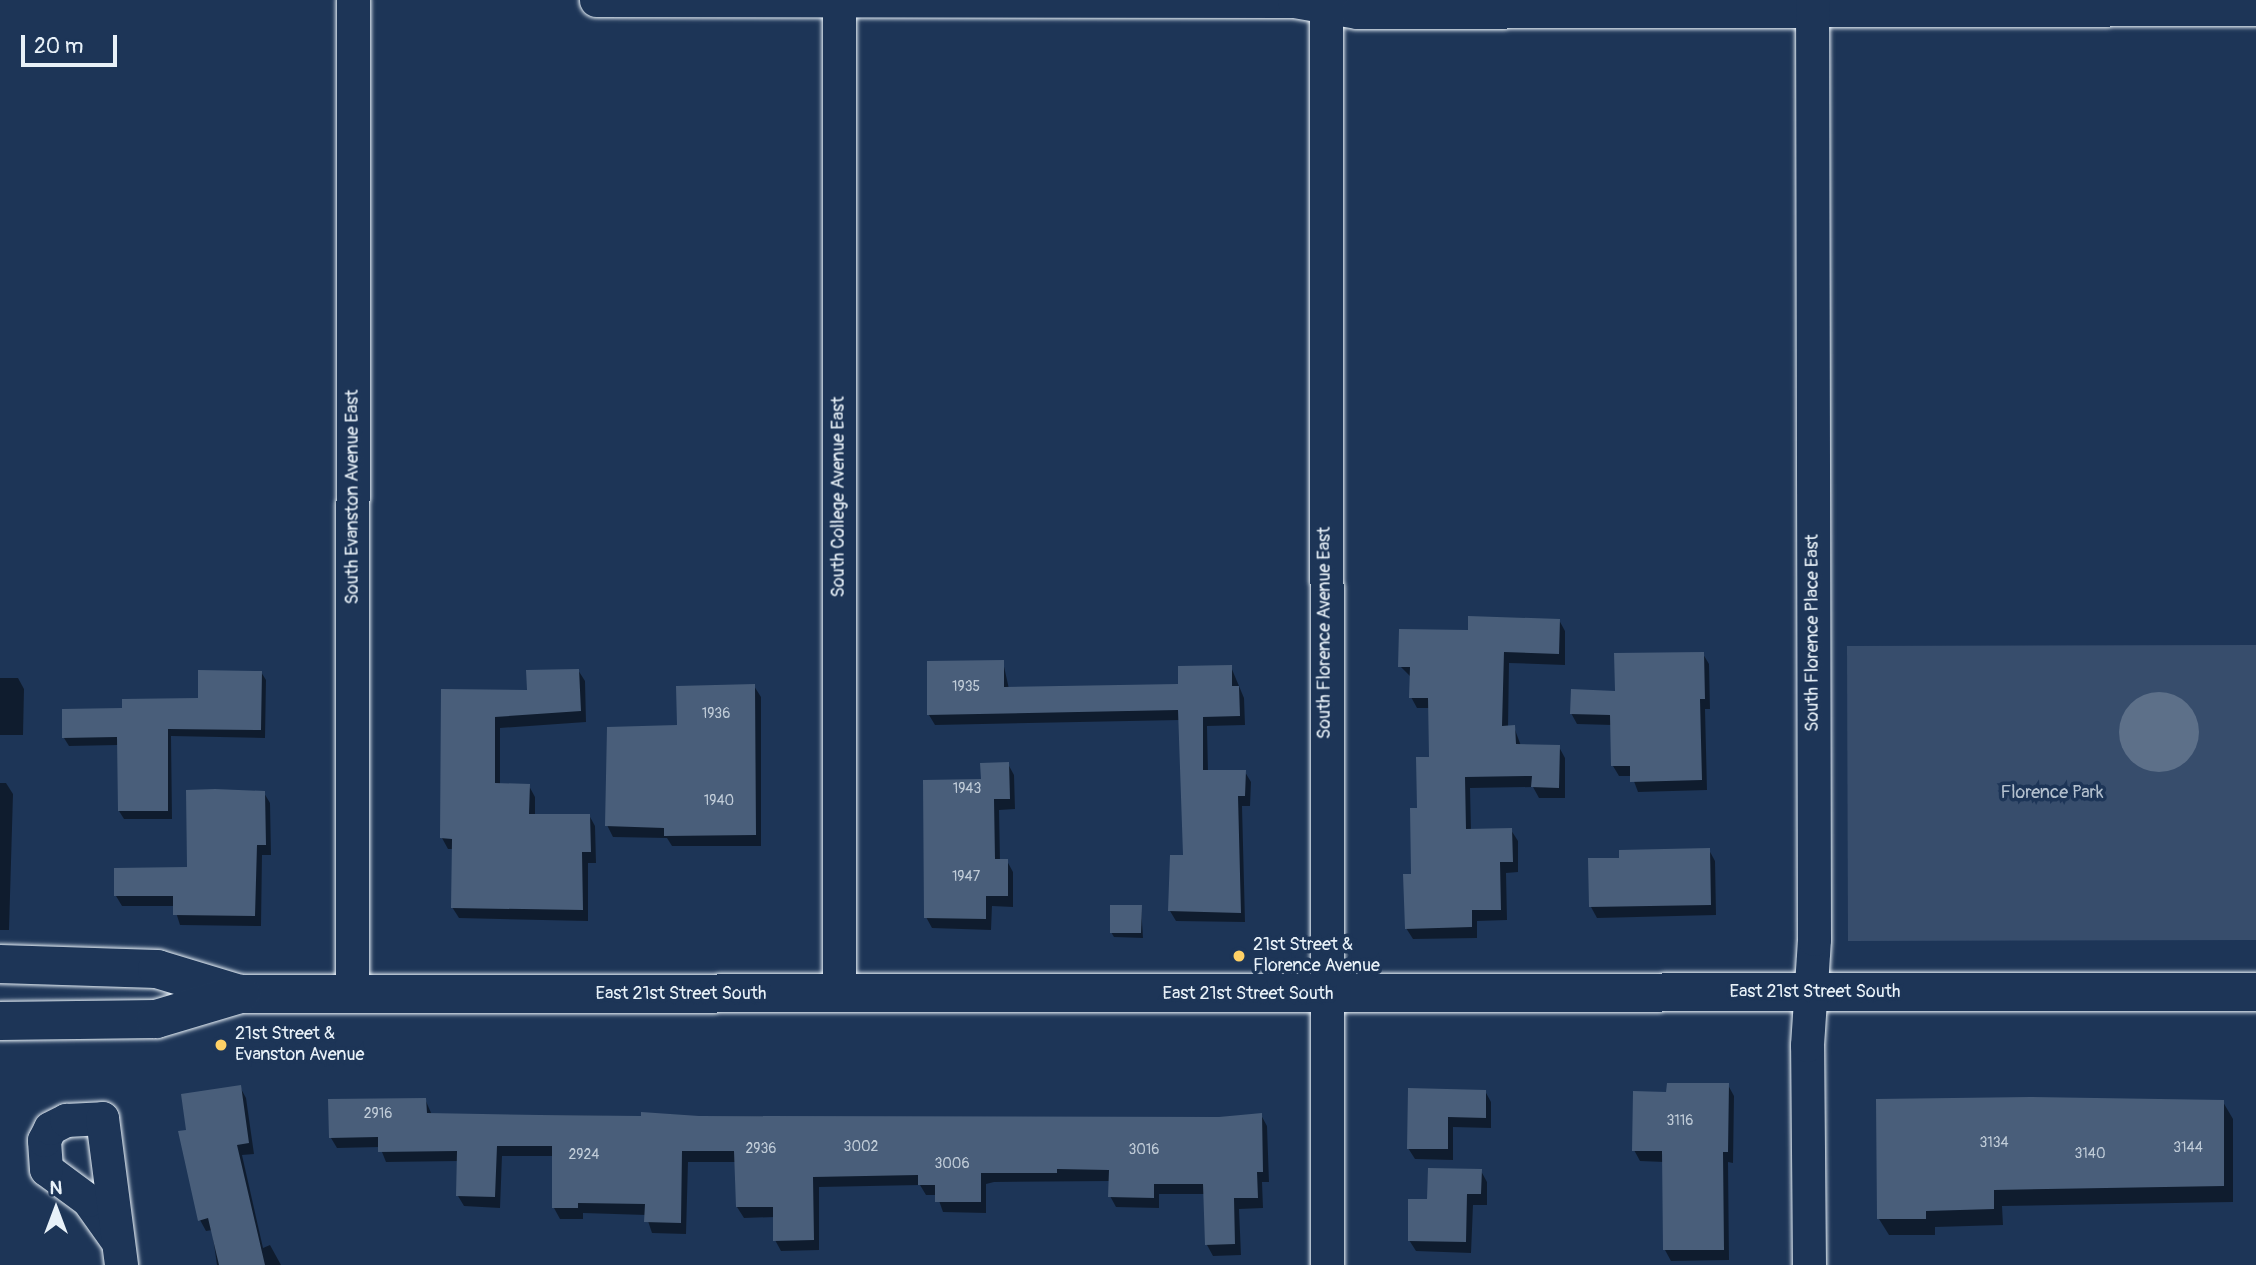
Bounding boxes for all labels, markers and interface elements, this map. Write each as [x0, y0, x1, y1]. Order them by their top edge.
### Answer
scale bar [24, 21, 121, 65]
text: 20 m [34, 33, 83, 60]
street label: South Evanston Avenue East [342, 389, 364, 605]
street label: South College Avenue East [828, 396, 850, 598]
street label: South Florence Avenue East [1314, 527, 1336, 739]
street label: South Florence Place East [1802, 534, 1824, 732]
house number: 1935 [952, 679, 980, 695]
house number: 1936 [702, 706, 730, 722]
house number: 1943 [953, 781, 981, 797]
park label: Florence Park [2001, 782, 2103, 804]
house number: 1940 [704, 793, 734, 809]
house number: 1947 [952, 869, 980, 885]
place label: 21st Street & Florence Avenue [1253, 935, 1380, 978]
marker: 21st Street & Florence Avenue [1231, 948, 1247, 964]
street label: East 21st Street South [1730, 981, 1900, 1003]
street label: East 21st Street South [596, 983, 766, 1005]
street label: East 21st Street South [1163, 983, 1333, 1005]
place label: 21st Street & Evanston Avenue [235, 1024, 364, 1066]
marker: 21st Street & Evanston Avenue [213, 1037, 229, 1053]
house number: 2916 [364, 1106, 392, 1122]
house number: 3116 [1667, 1113, 1693, 1129]
house number: 3134 [1979, 1135, 2009, 1151]
house number: 3002 [844, 1139, 878, 1155]
house number: 3144 [2173, 1140, 2203, 1156]
house number: 2936 [746, 1141, 776, 1157]
house number: 3016 [1129, 1142, 1159, 1158]
house number: 3140 [2075, 1146, 2105, 1162]
house number: 2924 [569, 1147, 599, 1163]
house number: 3006 [934, 1156, 970, 1172]
north arrow [21, 1174, 91, 1244]
text: N [50, 1176, 62, 1200]

